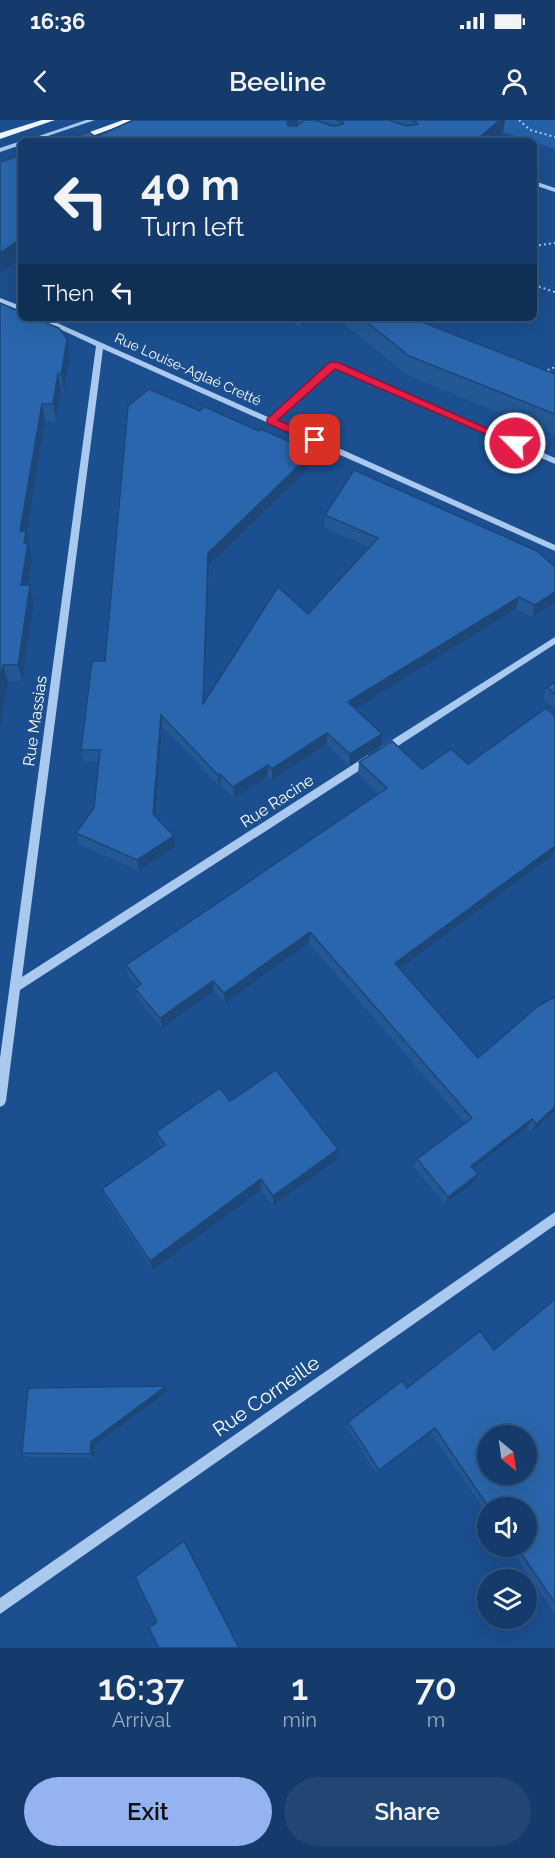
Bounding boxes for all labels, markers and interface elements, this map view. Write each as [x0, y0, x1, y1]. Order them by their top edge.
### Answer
text: 16:36 [30, 8, 85, 34]
icon: back [24, 65, 57, 98]
icon: person [498, 65, 531, 98]
text: Beeline [229, 66, 326, 97]
text: 40 m [141, 161, 240, 210]
icon: left [42, 162, 120, 240]
text: Turn left [141, 211, 244, 242]
icon: left [106, 276, 139, 309]
text: Then [42, 280, 94, 306]
street label: Rue Louise-Aglaé Cretté [112, 329, 264, 409]
position arrow [483, 411, 547, 475]
pin [289, 414, 340, 465]
icon: arrive [298, 423, 331, 456]
street label: Rue Massias [19, 674, 51, 768]
street label: Rue Racine [237, 770, 317, 832]
street label: Rue Corneille [208, 1350, 324, 1442]
north arrow [477, 1425, 537, 1485]
map controls [477, 1425, 537, 1629]
button: sound [477, 1497, 537, 1557]
button: layers [477, 1569, 537, 1629]
text: 16:37 [98, 1666, 184, 1708]
text: 1 [291, 1666, 308, 1708]
text: 70 [415, 1666, 457, 1708]
text: Arrival [112, 1708, 171, 1732]
text: min [283, 1708, 317, 1732]
text: m [427, 1708, 445, 1732]
button: Exit [24, 1777, 272, 1846]
button: Share [284, 1777, 531, 1846]

